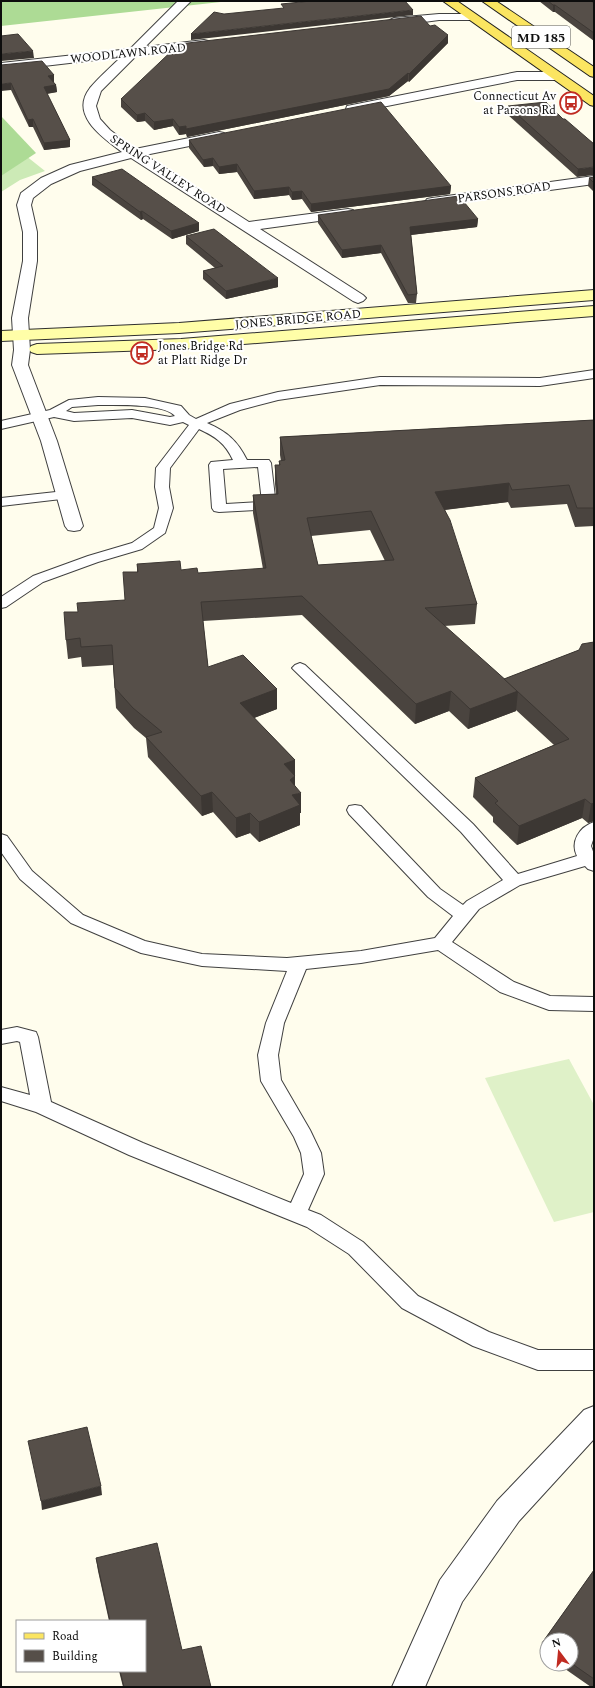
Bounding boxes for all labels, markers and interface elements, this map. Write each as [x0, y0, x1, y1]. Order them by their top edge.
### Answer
road number: MD 185 [512, 26, 570, 48]
street label: WOODLAWN ROAD [69, 38, 187, 69]
place label: Connecticut Av at Parsons Rd [473, 87, 557, 120]
bus stop icon: Connecticut Av at Parsons Rd [558, 90, 584, 116]
street label: SPRING VALLEY ROAD [106, 130, 230, 219]
street label: PARSONS ROAD [456, 177, 552, 208]
street label: JONES BRIDGE ROAD [234, 305, 362, 334]
place label: Jones Bridge Rd at Platt Ridge Dr [158, 337, 248, 370]
bus stop icon: Jones Bridge Rd at Platt Ridge Dr [129, 340, 155, 366]
legend [16, 1620, 146, 1672]
text: Road [52, 1627, 79, 1646]
north arrow [539, 1632, 579, 1672]
text: N [550, 1633, 563, 1652]
text: Building [52, 1647, 98, 1666]

